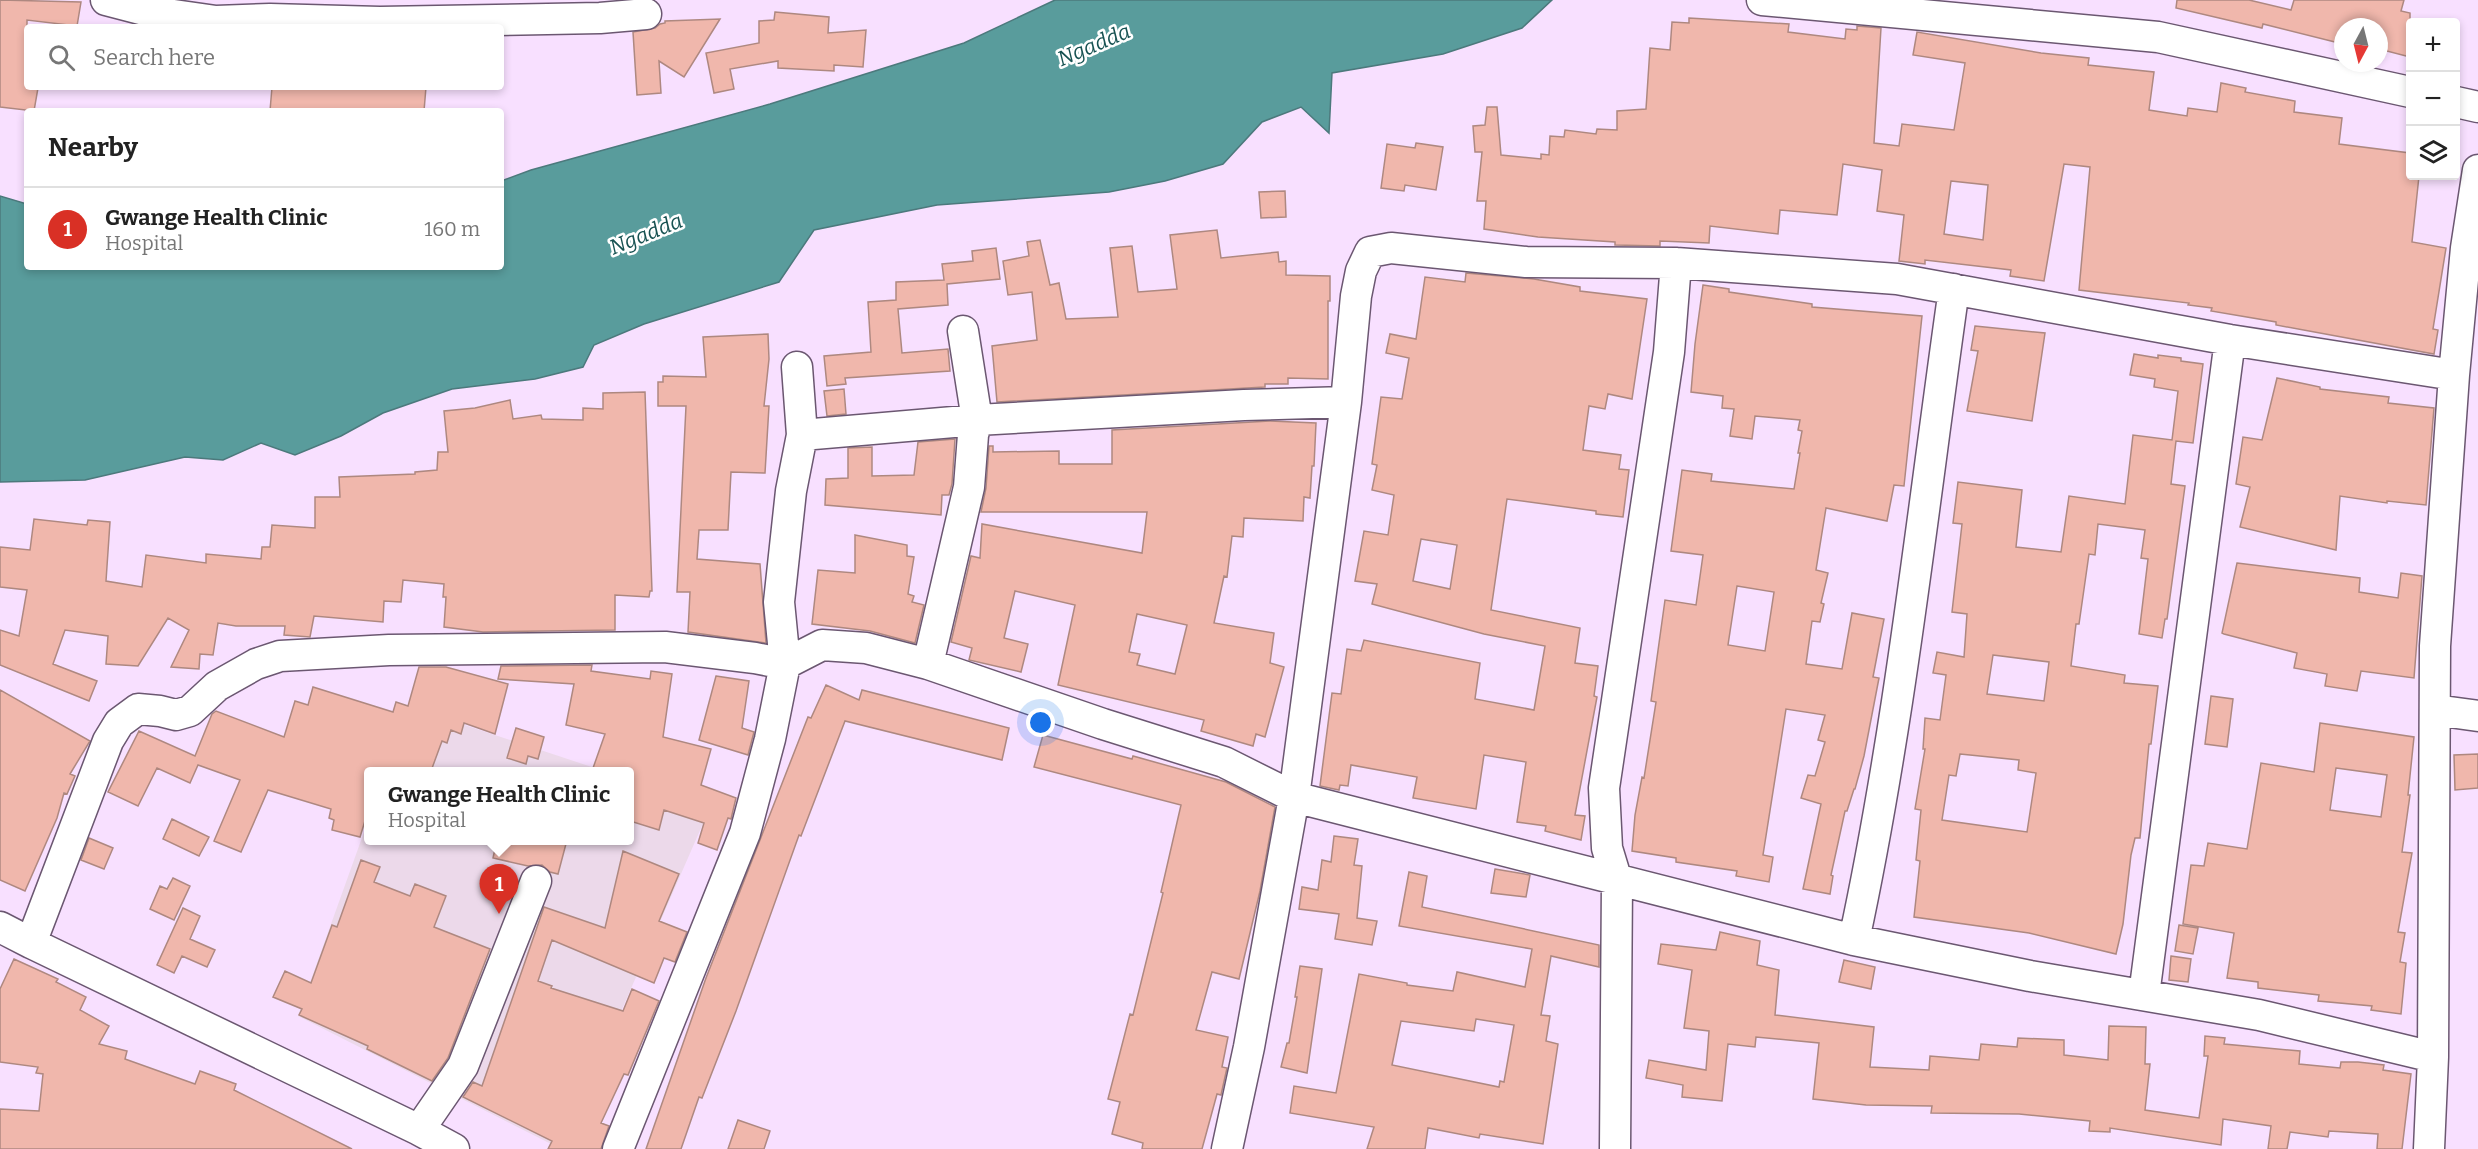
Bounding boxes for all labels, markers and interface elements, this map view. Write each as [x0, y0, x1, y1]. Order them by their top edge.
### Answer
water label: Ngadda [1054, 18, 1134, 72]
north arrow [2334, 18, 2388, 72]
map controls [2406, 18, 2460, 180]
button: + [2406, 18, 2460, 72]
search box [24, 24, 504, 90]
icon: search [45, 41, 78, 74]
text: Search here [93, 44, 215, 71]
button: − [2406, 72, 2460, 126]
button: layers [2406, 126, 2460, 180]
text: Nearby [48, 132, 138, 163]
text: Gwange Health Clinic [105, 204, 328, 231]
water label: Ngadda [605, 208, 687, 260]
text: 1 [63, 217, 72, 241]
text: 160 m [424, 217, 480, 241]
text: Hospital [105, 231, 183, 255]
your location [1026, 708, 1055, 737]
popup [364, 767, 634, 845]
text: Gwange Health Clinic [388, 781, 610, 808]
text: Hospital [388, 808, 466, 832]
pin: 1 [480, 864, 518, 914]

